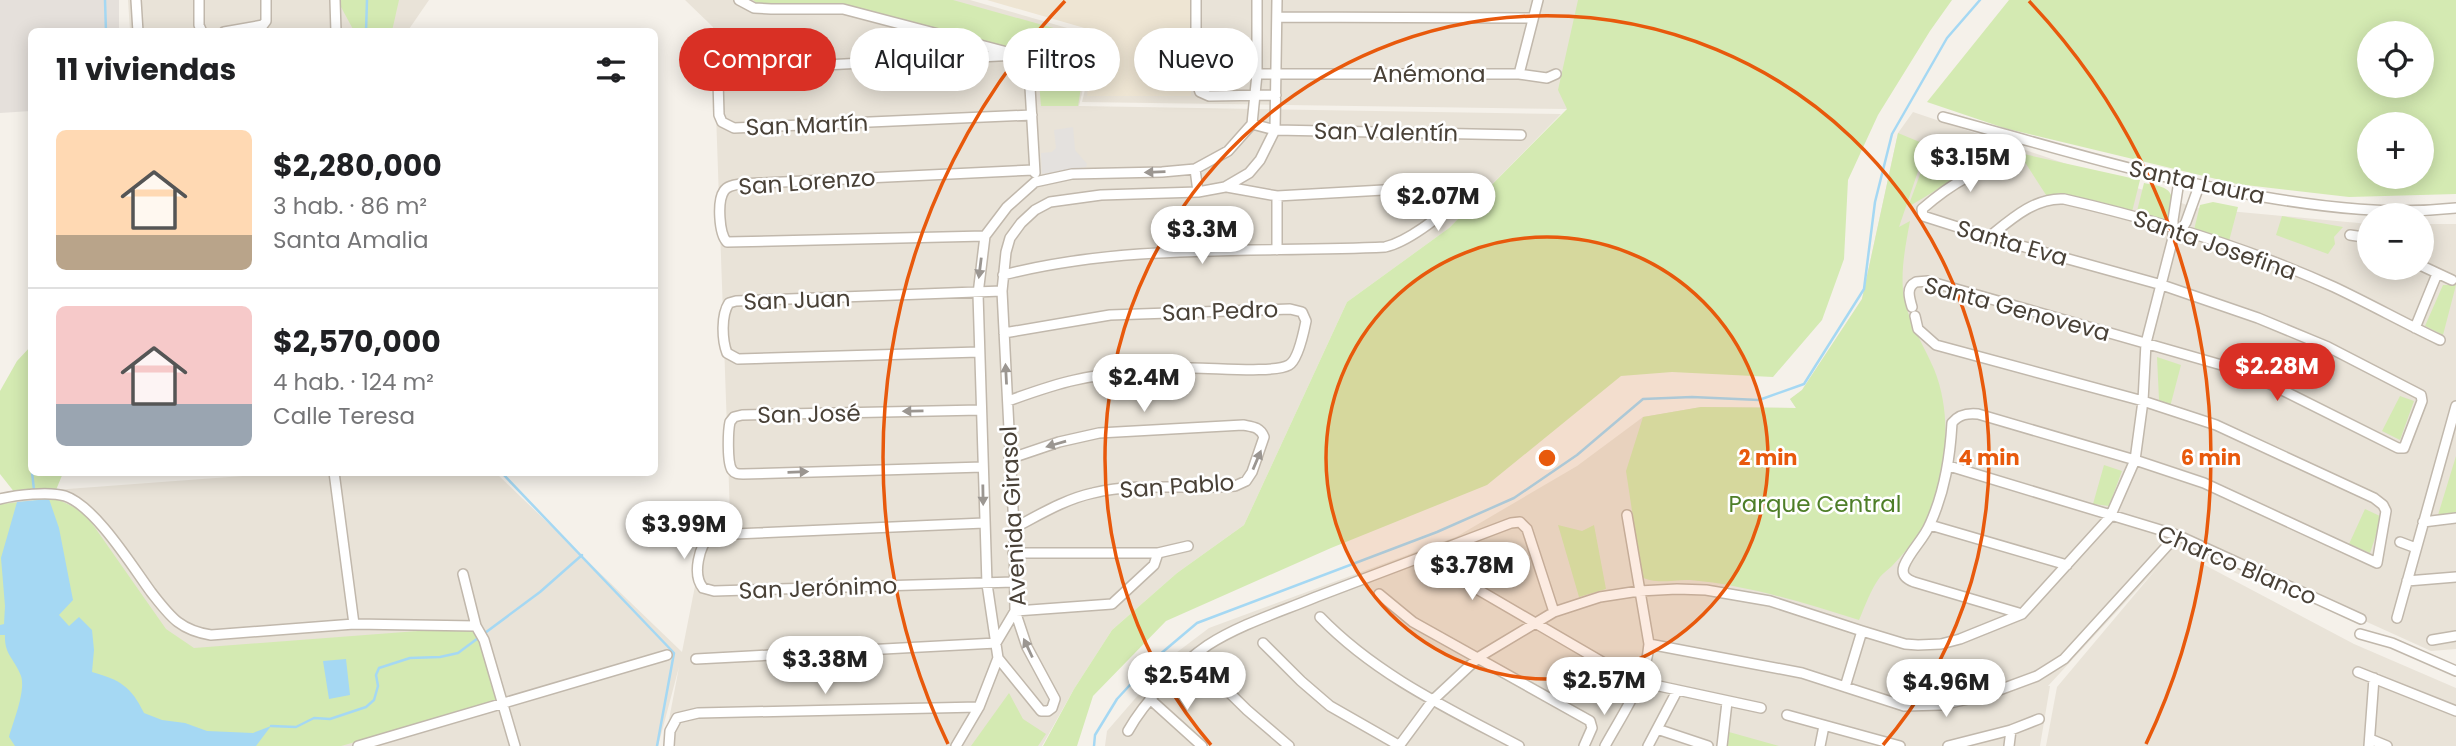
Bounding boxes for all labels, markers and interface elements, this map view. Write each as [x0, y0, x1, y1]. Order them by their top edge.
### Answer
map controls [2357, 21, 2434, 280]
button: locate [2357, 21, 2434, 98]
chip: Comprar [679, 28, 836, 91]
chip: Alquilar [850, 28, 989, 91]
chip: Filtros [1003, 28, 1120, 91]
chip: Nuevo [1134, 28, 1258, 91]
text: 11 viviendas [56, 48, 236, 91]
icon: filters [592, 51, 630, 89]
street label: Anémona [1372, 58, 1486, 90]
street label: San Martín [745, 107, 869, 143]
button: + [2357, 112, 2434, 189]
street label: San Valentín [1314, 115, 1458, 149]
pin: $3.15M [1913, 134, 2027, 194]
text: $3.15M [1930, 141, 2010, 173]
text: $2,280,000 [273, 144, 442, 187]
street label: Santa Laura [2126, 152, 2268, 212]
icon: home [112, 158, 196, 242]
street label: San Lorenzo [737, 161, 877, 203]
one-way arrow [1144, 166, 1166, 177]
pin: $2.07M [1381, 174, 1495, 233]
text: $2.07M [1396, 180, 1480, 212]
text: 3 hab. · 86 m² [273, 190, 427, 222]
street label: Santa Josefina [2129, 202, 2301, 288]
button: − [2357, 203, 2434, 280]
pin: $3.3M [1153, 206, 1251, 266]
street label: Santa Eva [1953, 212, 2071, 274]
text: $3.3M [1167, 213, 1237, 245]
text: Santa Amalia [273, 224, 428, 256]
one-way arrow [975, 257, 986, 279]
street label: Santa Genoveva [1921, 269, 2113, 349]
street label: San Juan [743, 282, 851, 318]
street label: San Pedro [1161, 293, 1279, 329]
text: $2,570,000 [273, 320, 441, 363]
icon: home [112, 334, 196, 418]
pin: $2.28M [2220, 344, 2334, 403]
text: $2.28M [2235, 350, 2319, 382]
pin: $2.4M [1095, 354, 1193, 414]
text: $2.4M [1108, 361, 1180, 393]
one-way arrow [1001, 363, 1012, 385]
text: 4 hab. · 124 m² [273, 366, 434, 398]
street label: San José [757, 397, 861, 431]
text: Calle Teresa [273, 400, 415, 432]
one-way arrow [901, 406, 923, 417]
street label: Avenida Girasol [992, 425, 1034, 607]
one-way arrow [1046, 439, 1067, 449]
text: 2 min [1738, 443, 1798, 472]
text: 4 min [1958, 443, 2020, 472]
text: 6 min [2181, 443, 2241, 472]
centre of rings [1535, 446, 1559, 470]
one-way arrow [1252, 449, 1263, 470]
street label: San Pablo [1119, 466, 1235, 506]
one-way arrow [787, 467, 809, 478]
one-way arrow [978, 484, 989, 506]
park label: Parque Central [1728, 488, 1902, 520]
pin: $3.99M [627, 502, 741, 561]
text: $3.99M [642, 508, 726, 540]
street label: Charco Blanco [2152, 517, 2322, 613]
pin: $3.78M [1415, 542, 1529, 602]
text: $3.78M [1430, 549, 1514, 581]
street label: San Jerónimo [738, 569, 898, 607]
pin: $3.38M [768, 636, 882, 696]
one-way arrow [1022, 638, 1034, 658]
text: $3.38M [782, 643, 868, 675]
pin: $2.54M [1130, 652, 1244, 712]
pin: $2.57M [1547, 658, 1661, 717]
text: $2.54M [1144, 659, 1230, 691]
pin: $4.96M [1889, 660, 2003, 719]
text: $2.57M [1562, 664, 1646, 696]
text: $4.96M [1902, 666, 1990, 698]

